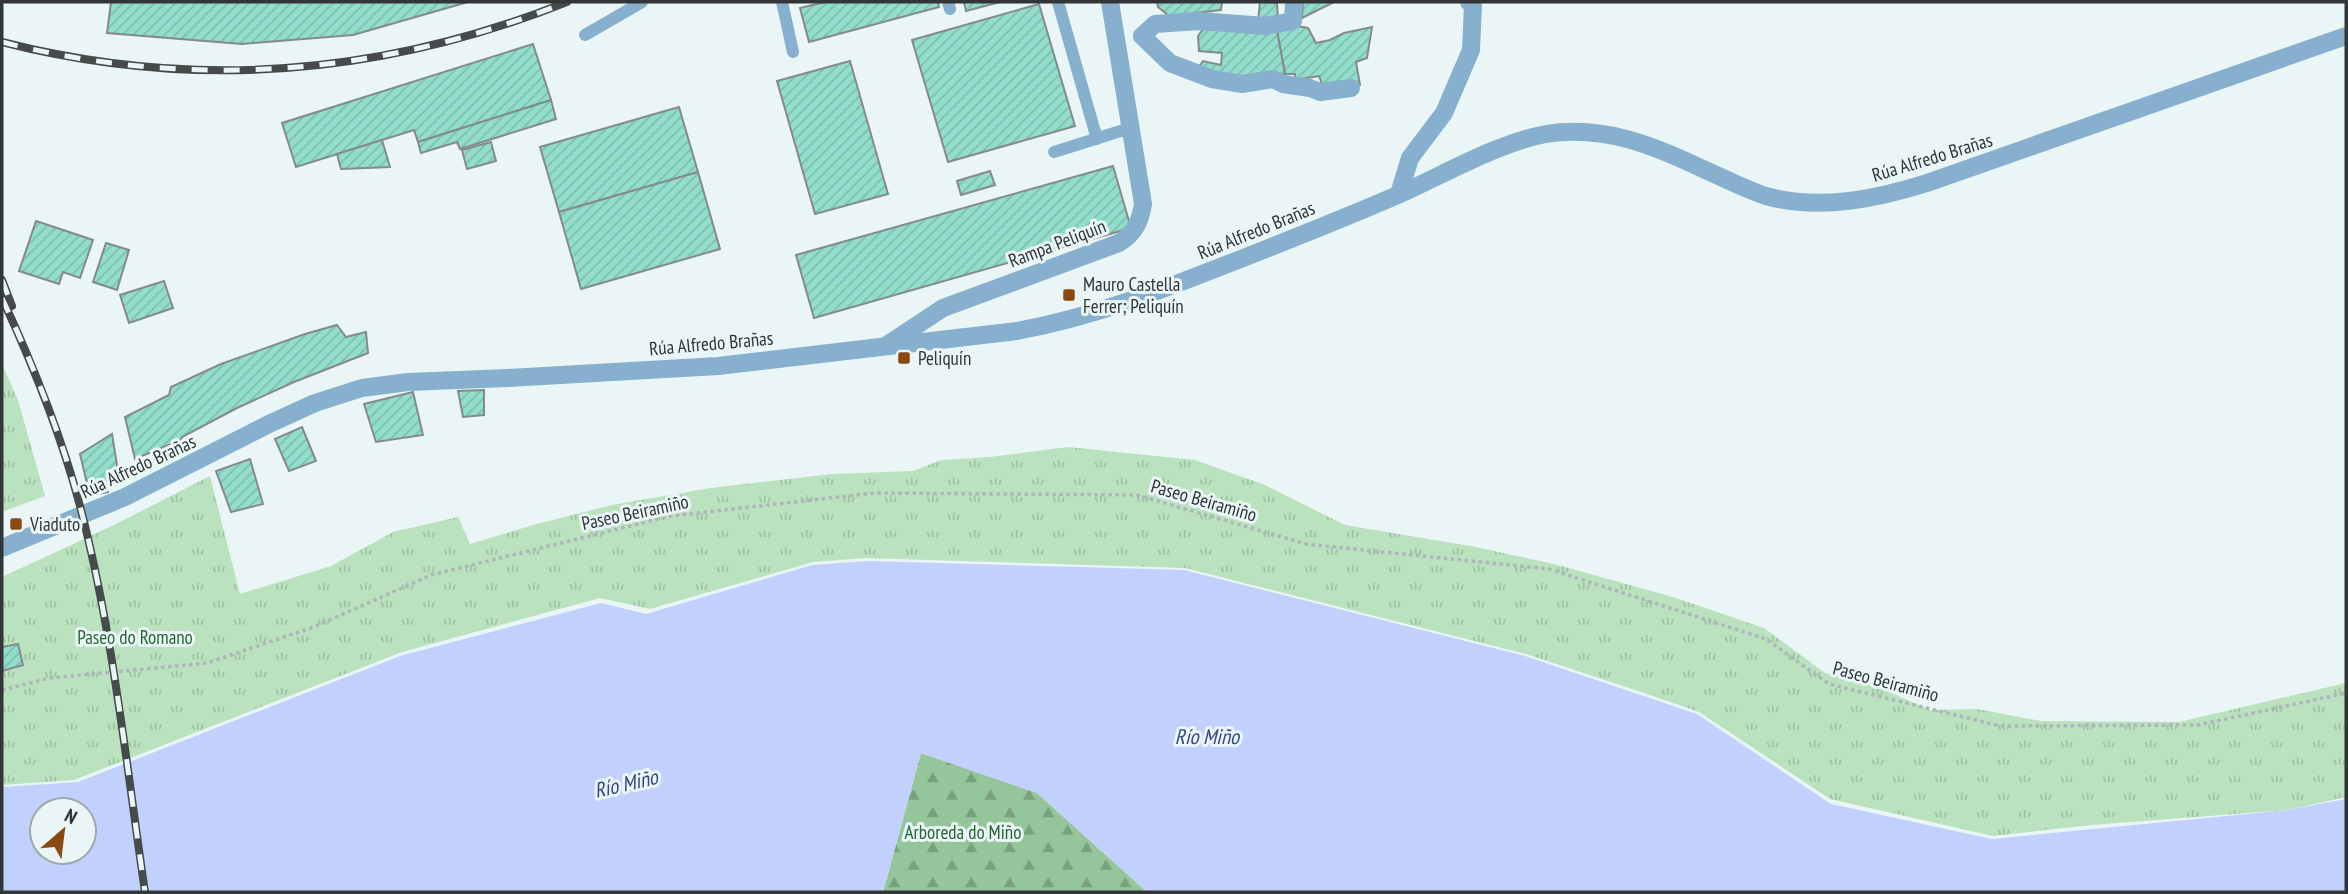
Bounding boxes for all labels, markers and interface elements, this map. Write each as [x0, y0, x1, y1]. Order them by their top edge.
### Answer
street label: Rúa Alfredo Brañas [1869, 127, 1995, 187]
street label: Rúa Alfredo Brañas [1194, 196, 1318, 264]
street label: Rampa Peliquín [1005, 213, 1109, 273]
place label: Mauro Castella Ferrer; Peliquín [1083, 272, 1184, 318]
marker: Mauro Castella Ferrer; Peliquín [1061, 287, 1077, 303]
street label: Rúa Alfredo Brañas [648, 326, 774, 360]
place label: Peliquín [918, 346, 971, 370]
marker: Peliquín [896, 350, 912, 366]
street label: Rúa Alfredo Brañas [77, 429, 199, 503]
street label: Paseo Beiramiño [1148, 473, 1260, 527]
street label: Paseo Beiramiño [579, 489, 691, 535]
place label: Viaduto [29, 512, 80, 536]
marker: Viaduto [8, 516, 24, 532]
park label: Paseo do Romano [77, 625, 193, 649]
street label: Paseo Beiramiño [1830, 655, 1942, 707]
water label: Río Miño [1175, 723, 1241, 750]
water label: Río Miño [591, 763, 662, 804]
north arrow [28, 796, 98, 866]
text: N [61, 803, 81, 829]
park label: Arboreda do Miño [905, 820, 1021, 844]

